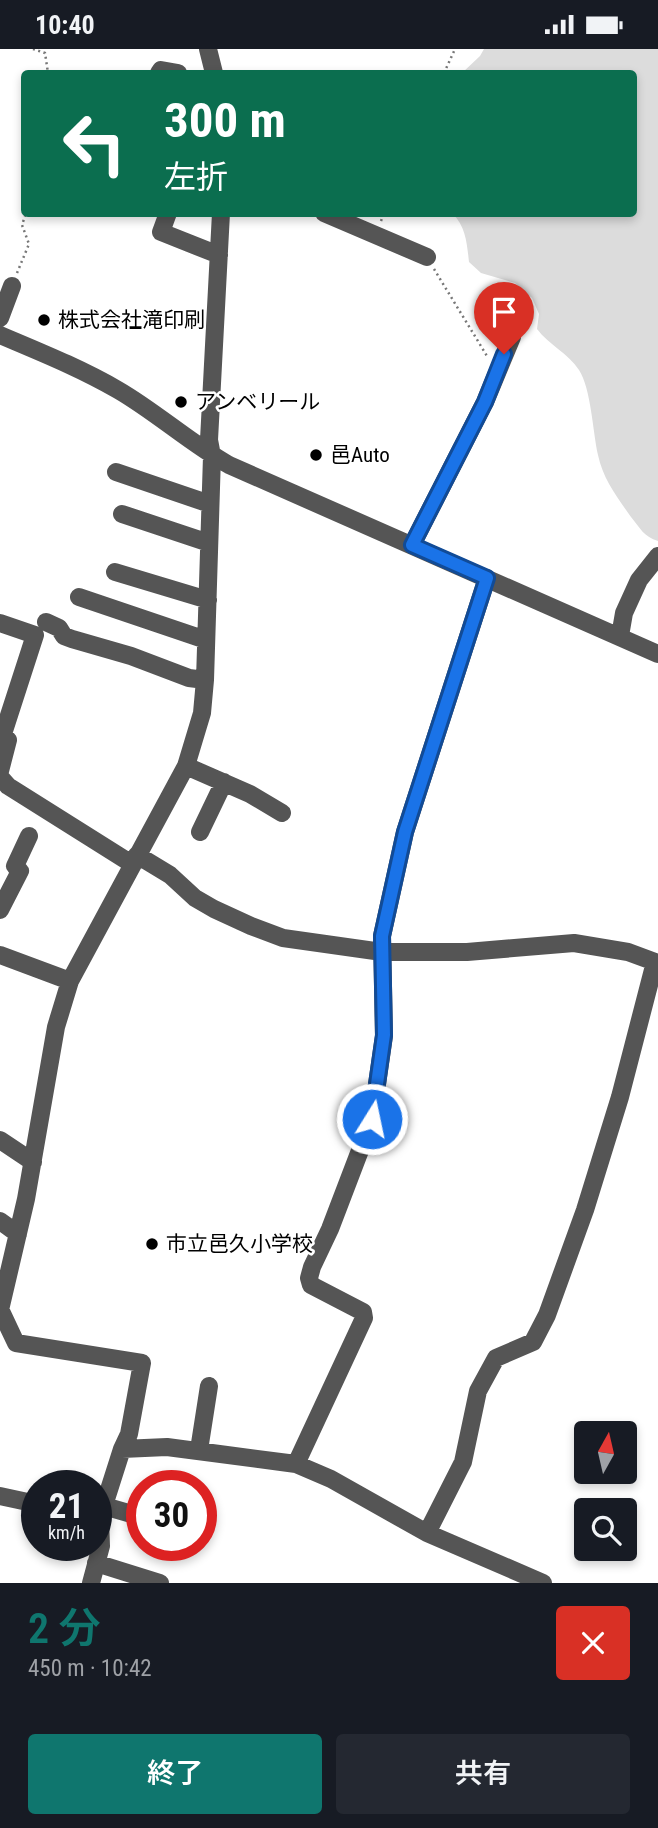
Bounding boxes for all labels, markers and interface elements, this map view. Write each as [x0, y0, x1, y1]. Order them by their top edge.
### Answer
text: 10:40 [35, 10, 95, 40]
text: 300 m [164, 92, 286, 149]
icon: left [49, 98, 140, 189]
text: 左折 [164, 158, 228, 196]
pin [474, 282, 534, 354]
icon: arrive [485, 293, 523, 331]
place label: 株式会社滝印刷 [58, 308, 205, 332]
marker: 株式会社滝印刷 [36, 312, 52, 328]
place label: アンベリール [195, 390, 320, 414]
marker: アンベリール [173, 394, 189, 410]
place label: 邑Auto [330, 443, 390, 467]
marker: 邑Auto [308, 447, 324, 463]
position arrow [335, 1082, 409, 1156]
place label: 市立邑久小学校 [166, 1232, 313, 1256]
marker: 市立邑久小学校 [144, 1236, 160, 1252]
north arrow [574, 1421, 637, 1484]
map controls [574, 1421, 637, 1561]
speed limit sign: 30 [126, 1470, 217, 1561]
text: 21 [49, 1486, 84, 1527]
button: search [574, 1498, 637, 1561]
text: km/h [48, 1522, 85, 1543]
text: 2 分 [28, 1604, 101, 1653]
button: close [556, 1606, 630, 1680]
text: 450 m · 10:42 [28, 1655, 152, 1682]
button: 終了 [28, 1734, 322, 1814]
button: 共有 [336, 1734, 630, 1814]

